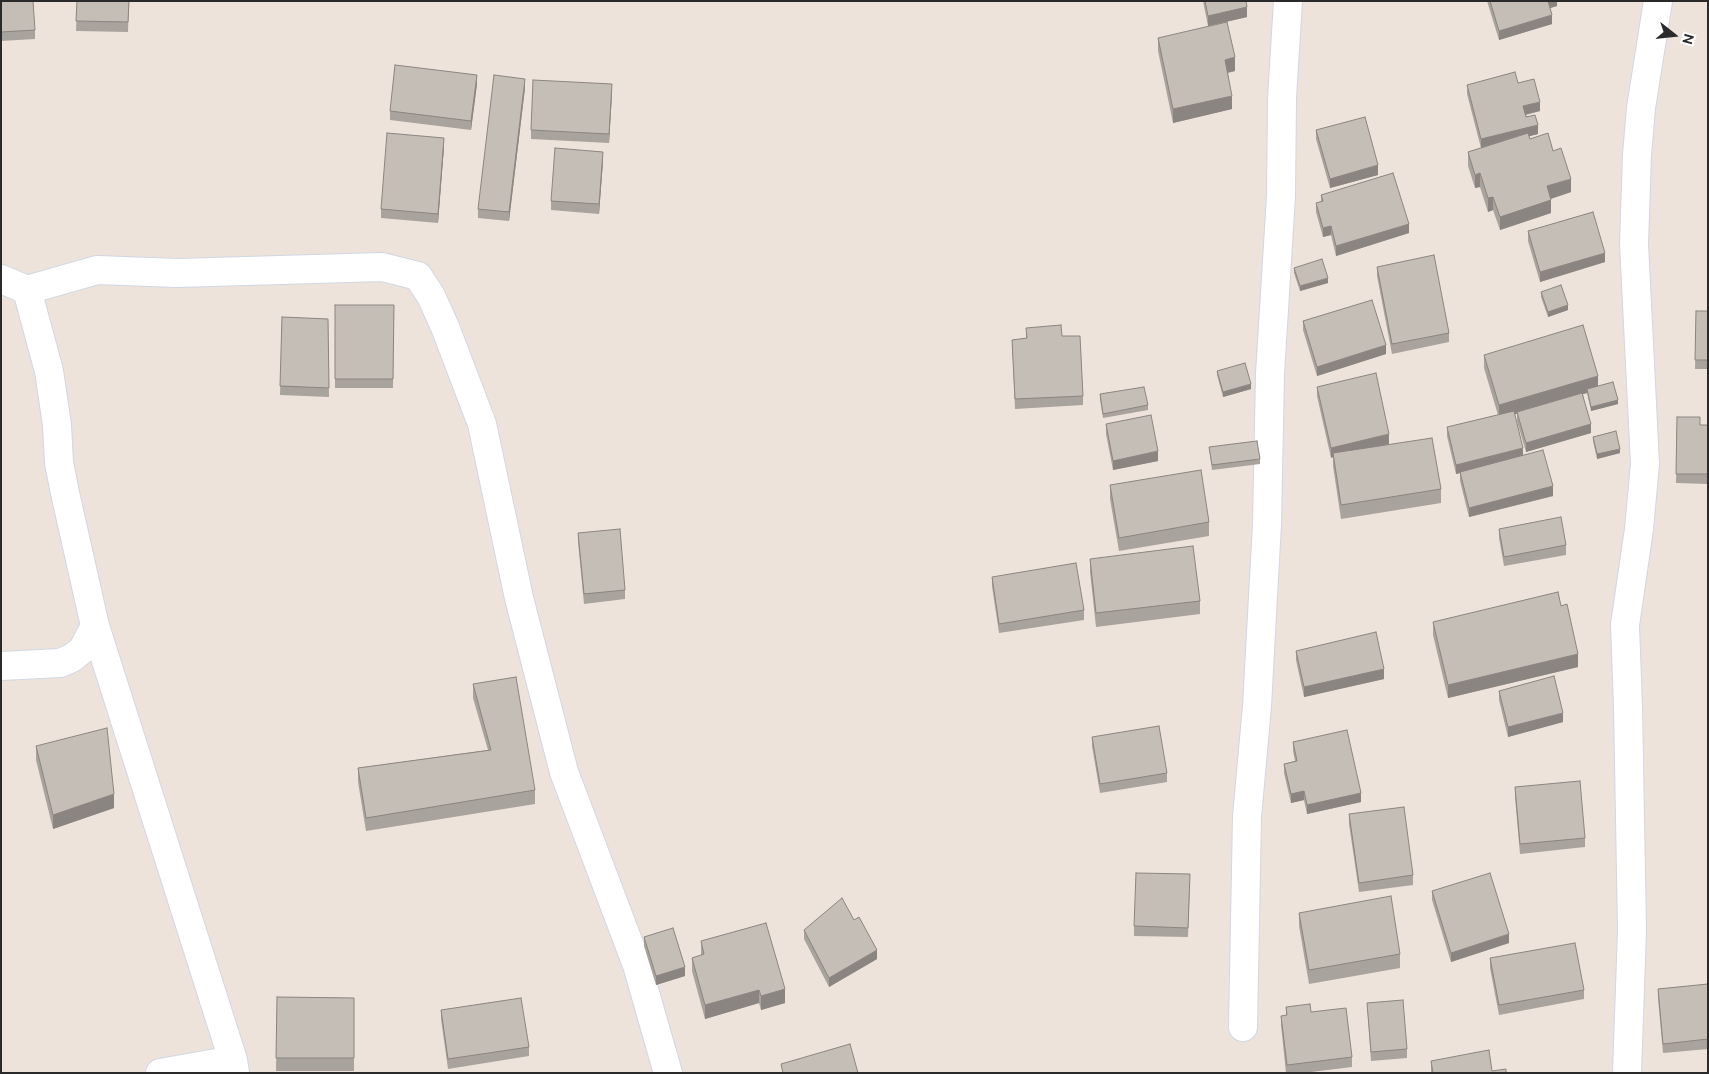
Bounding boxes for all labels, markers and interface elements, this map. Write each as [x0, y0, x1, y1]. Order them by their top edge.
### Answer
north arrow [1649, 10, 1699, 60]
text: N [1679, 32, 1698, 46]

